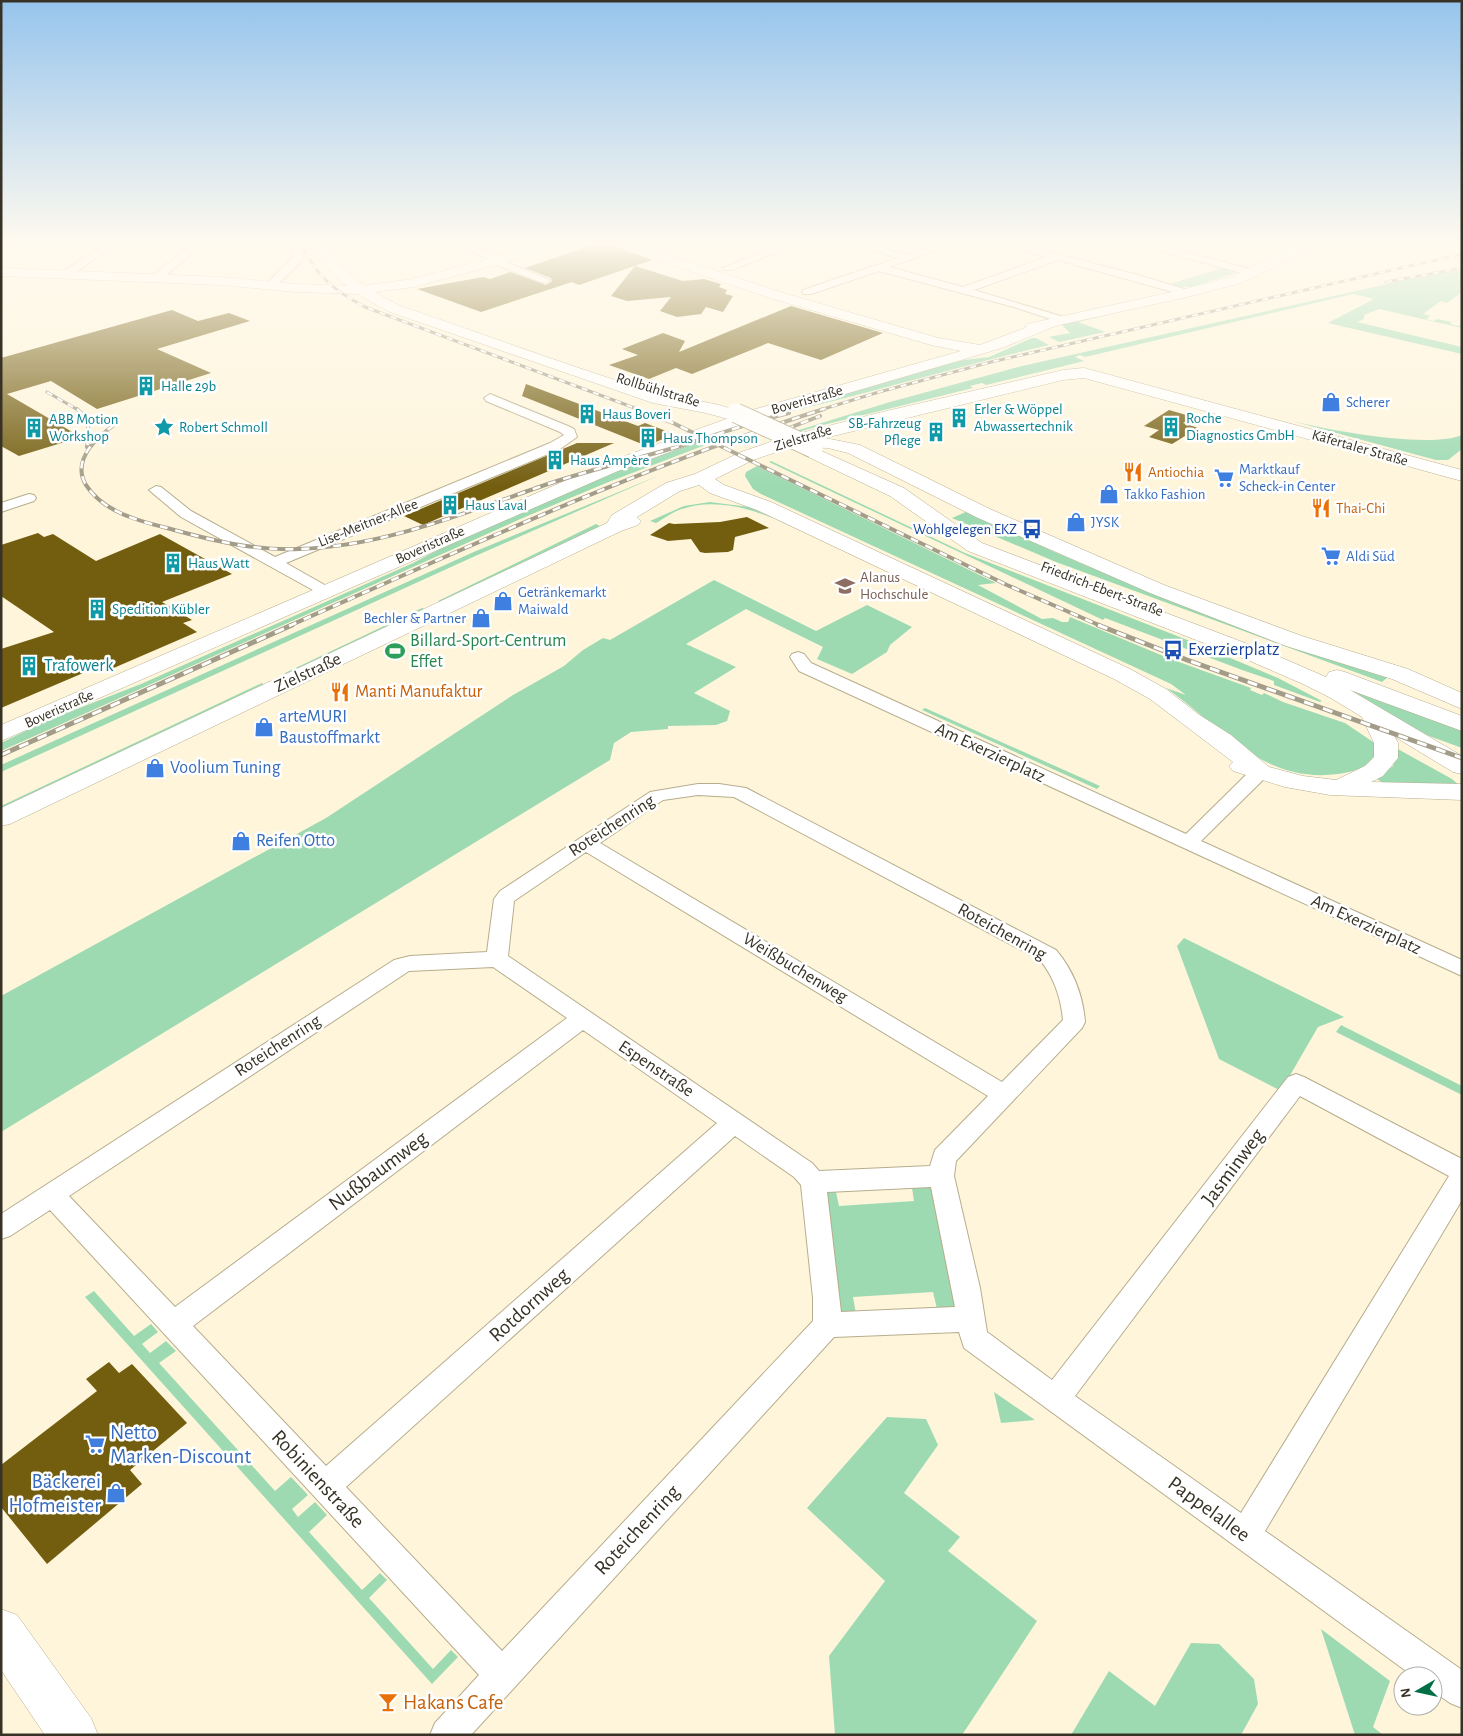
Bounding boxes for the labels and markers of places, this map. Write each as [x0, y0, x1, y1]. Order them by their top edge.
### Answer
building icon: Halle 29b [135, 375, 157, 397]
place label: Halle 29b [161, 379, 217, 394]
shop icon: Scherer [1320, 391, 1342, 413]
place label: Scherer [1346, 395, 1390, 410]
place label: Erler & Wöppel Abwassertechnik [974, 402, 1073, 434]
building icon: Haus Boveri [576, 403, 598, 425]
place label: Haus Boveri [602, 407, 671, 422]
building icon: Erler & Wöppel Abwassertechnik [948, 407, 970, 429]
place label: Roche Diagnostics GmbH [1186, 411, 1295, 443]
place label: ABB Motion Workshop [49, 412, 119, 444]
place icon: Robert Schmoll [153, 416, 175, 438]
place label: SB-Fahrzeug Pflege [848, 416, 922, 448]
building icon: Roche Diagnostics GmbH [1160, 416, 1182, 438]
building icon: ABB Motion Workshop [23, 417, 45, 439]
place label: Robert Schmoll [179, 420, 268, 435]
building icon: SB-Fahrzeug Pflege [925, 421, 947, 443]
building icon: Haus Thompson [637, 427, 659, 449]
place label: Haus Thompson [663, 431, 758, 446]
building icon: Haus Ampère [544, 449, 566, 471]
place label: Haus Ampère [570, 453, 649, 468]
restaurant icon: Antiochia [1122, 461, 1144, 483]
place label: Marktkauf Scheck-in Center [1239, 462, 1336, 494]
place label: Antiochia [1148, 465, 1204, 480]
supermarket icon: Marktkauf Scheck-in Center [1213, 467, 1235, 489]
shop icon: Takko Fashion [1098, 483, 1120, 505]
place label: Takko Fashion [1124, 487, 1206, 502]
building icon: Haus Laval [439, 494, 461, 516]
restaurant icon: Thai-Chi [1310, 497, 1332, 519]
place label: Haus Laval [465, 498, 527, 513]
place label: Thai-Chi [1336, 501, 1385, 516]
shop icon: JYSK [1065, 511, 1087, 533]
place label: JYSK [1091, 515, 1120, 530]
bus stop icon: Wohlgelegen EKZ [1021, 518, 1043, 540]
place label: Wohlgelegen EKZ [913, 522, 1017, 537]
supermarket icon: Aldi Süd [1320, 545, 1342, 567]
place label: Aldi Süd [1346, 549, 1395, 564]
building icon: Haus Watt [162, 552, 184, 574]
place label: Haus Watt [188, 556, 250, 571]
place label: Alanus Hochschule [860, 570, 928, 602]
school or university icon: Alanus Hochschule [834, 575, 856, 597]
place label: Getränkemarkt Maiwald [518, 585, 607, 617]
shop icon: Getränkemarkt Maiwald [492, 590, 514, 612]
building icon: Spedition Kübler [86, 598, 108, 620]
place label: Spedition Kübler [112, 602, 210, 617]
shop icon: Bechler & Partner [470, 607, 492, 629]
place label: Bechler & Partner [363, 611, 466, 626]
place label: Billard-Sport-Centrum Effet [410, 632, 566, 671]
bus stop icon: Exerzierplatz [1162, 639, 1184, 661]
sports icon: Billard-Sport-Centrum Effet [384, 640, 406, 662]
place label: Exerzierplatz [1188, 641, 1279, 659]
building icon: Trafowerk [18, 655, 40, 677]
place label: Trafowerk [44, 657, 114, 675]
restaurant icon: Manti Manufaktur [329, 681, 351, 703]
place label: Manti Manufaktur [355, 683, 482, 701]
place label: arteMURI Baustoffmarkt [279, 708, 380, 747]
shop icon: arteMURI Baustoffmarkt [253, 716, 275, 738]
shop icon: Voolium Tuning [144, 757, 166, 779]
place label: Voolium Tuning [170, 759, 281, 777]
shop icon: Reifen Otto [230, 830, 252, 852]
place label: Reifen Otto [256, 832, 335, 850]
place label: Netto Marken-Discount [110, 1422, 251, 1467]
supermarket icon: Netto Marken-Discount [84, 1433, 106, 1455]
place label: Bäckerei Hofmeister [9, 1471, 101, 1516]
shop icon: Bäckerei Hofmeister [105, 1482, 127, 1504]
bar icon: Hakans Cafe [377, 1691, 399, 1713]
place label: Hakans Cafe [403, 1692, 503, 1713]

